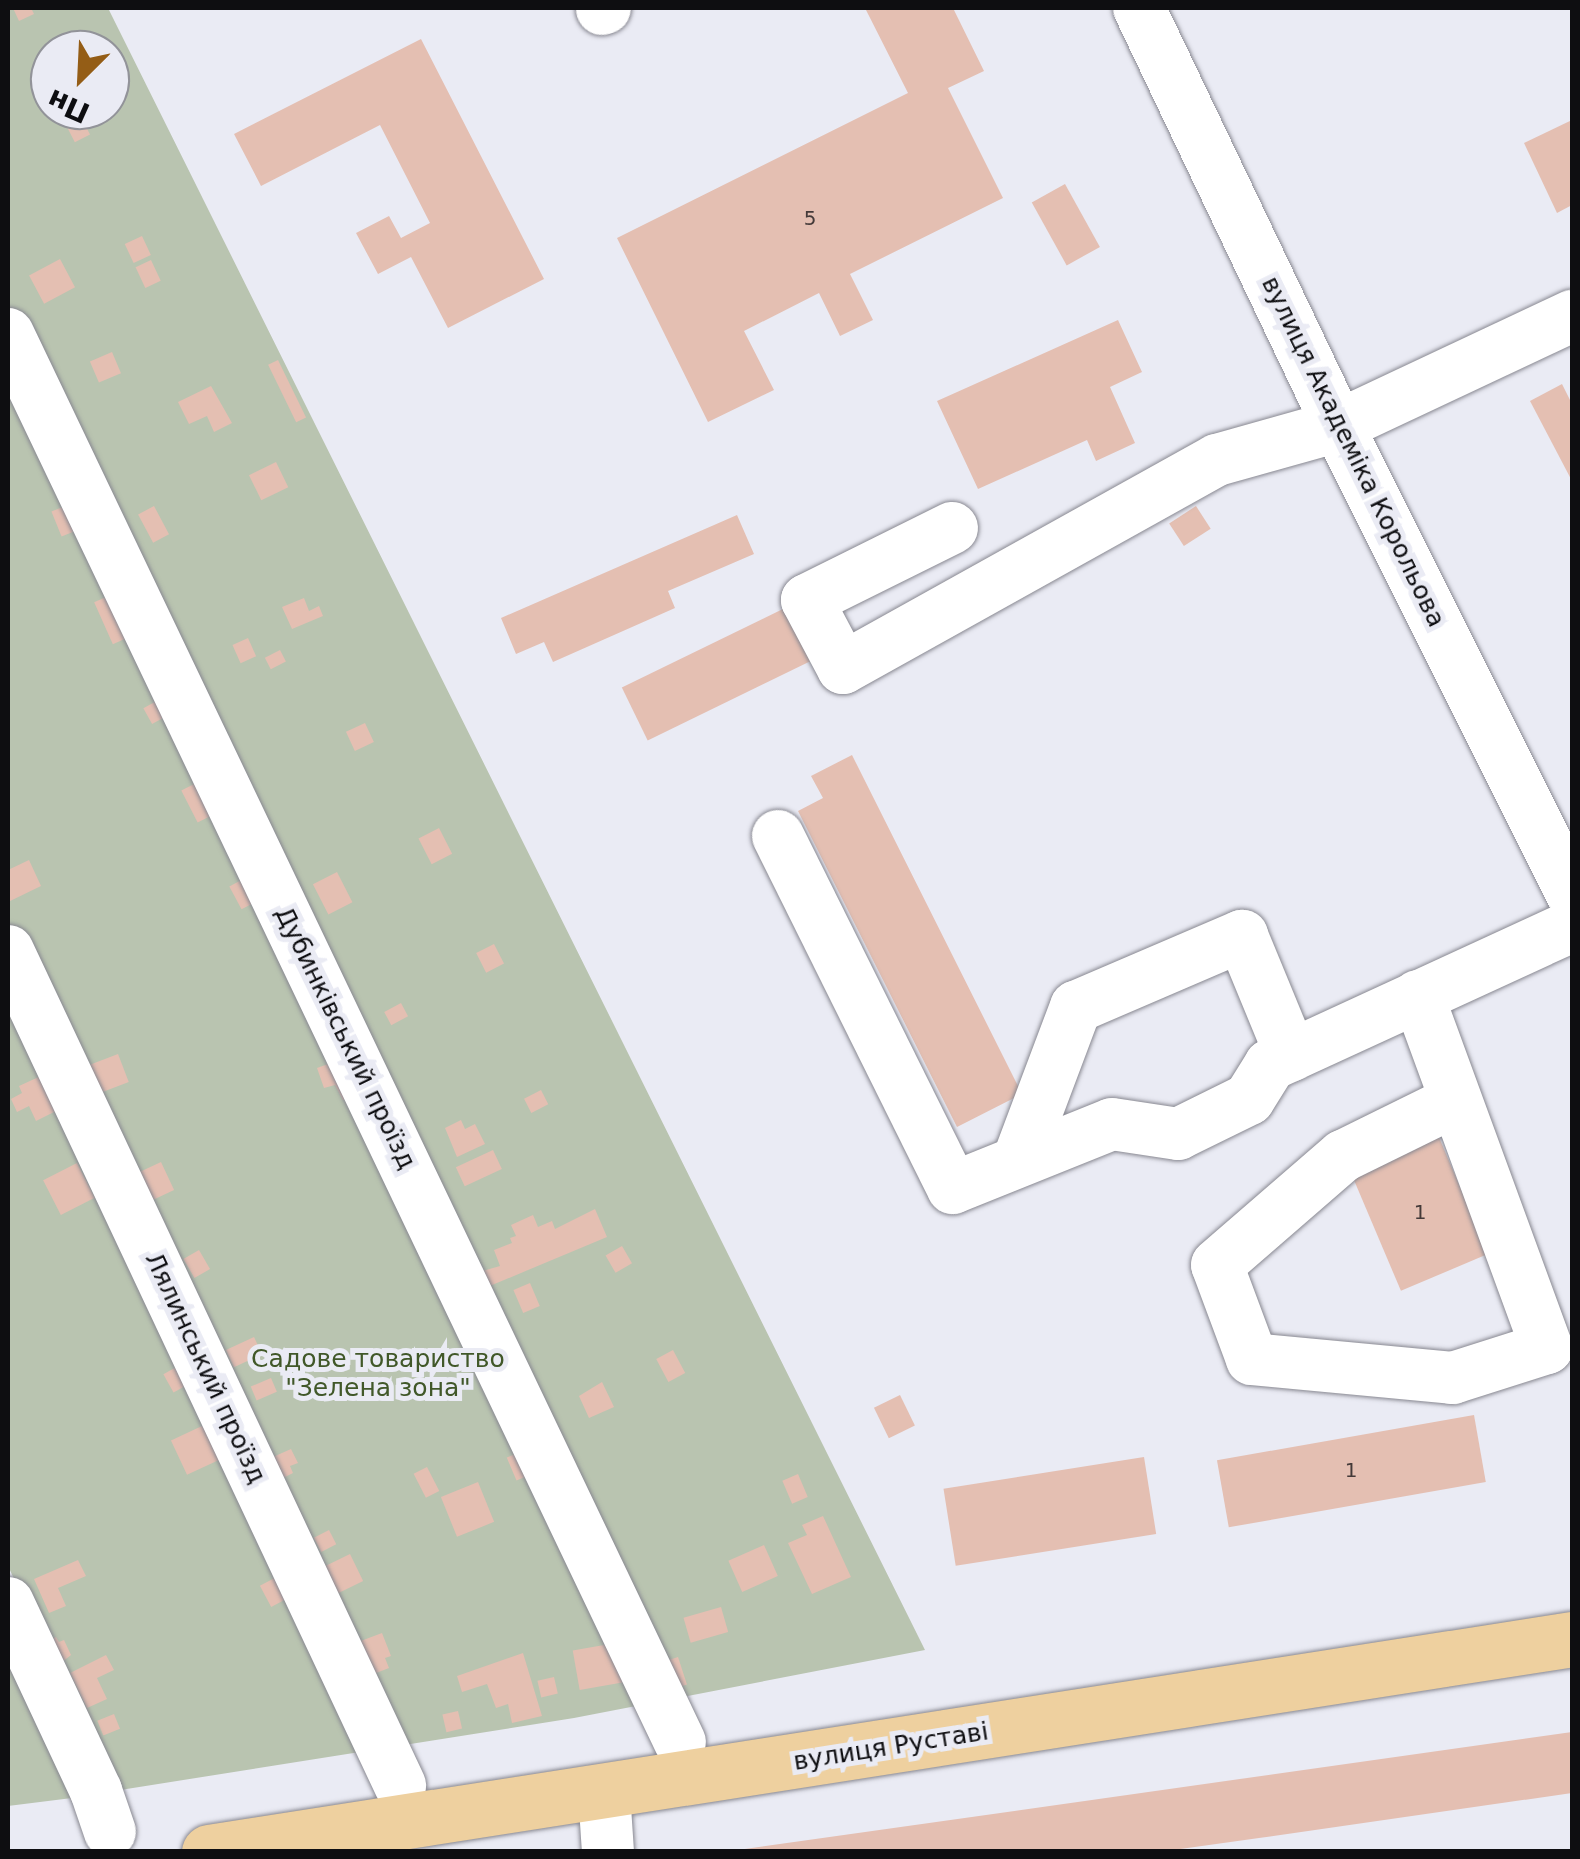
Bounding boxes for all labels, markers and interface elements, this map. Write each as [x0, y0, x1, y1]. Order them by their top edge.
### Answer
north arrow [30, 30, 130, 130]
text: Пн [42, 82, 95, 130]
house number: 5 [804, 206, 816, 230]
street label: вулиця Академіка Корольова [1255, 272, 1451, 632]
street label: Дубинківський проїзд [268, 902, 422, 1174]
house number: 1 [1414, 1200, 1426, 1224]
street label: Лялинський проїзд [138, 1248, 272, 1488]
park label: Садове товариство "Зелена зона" [251, 1345, 505, 1404]
house number: 1 [1345, 1458, 1357, 1482]
street label: вулиця Руставі [791, 1717, 991, 1777]

